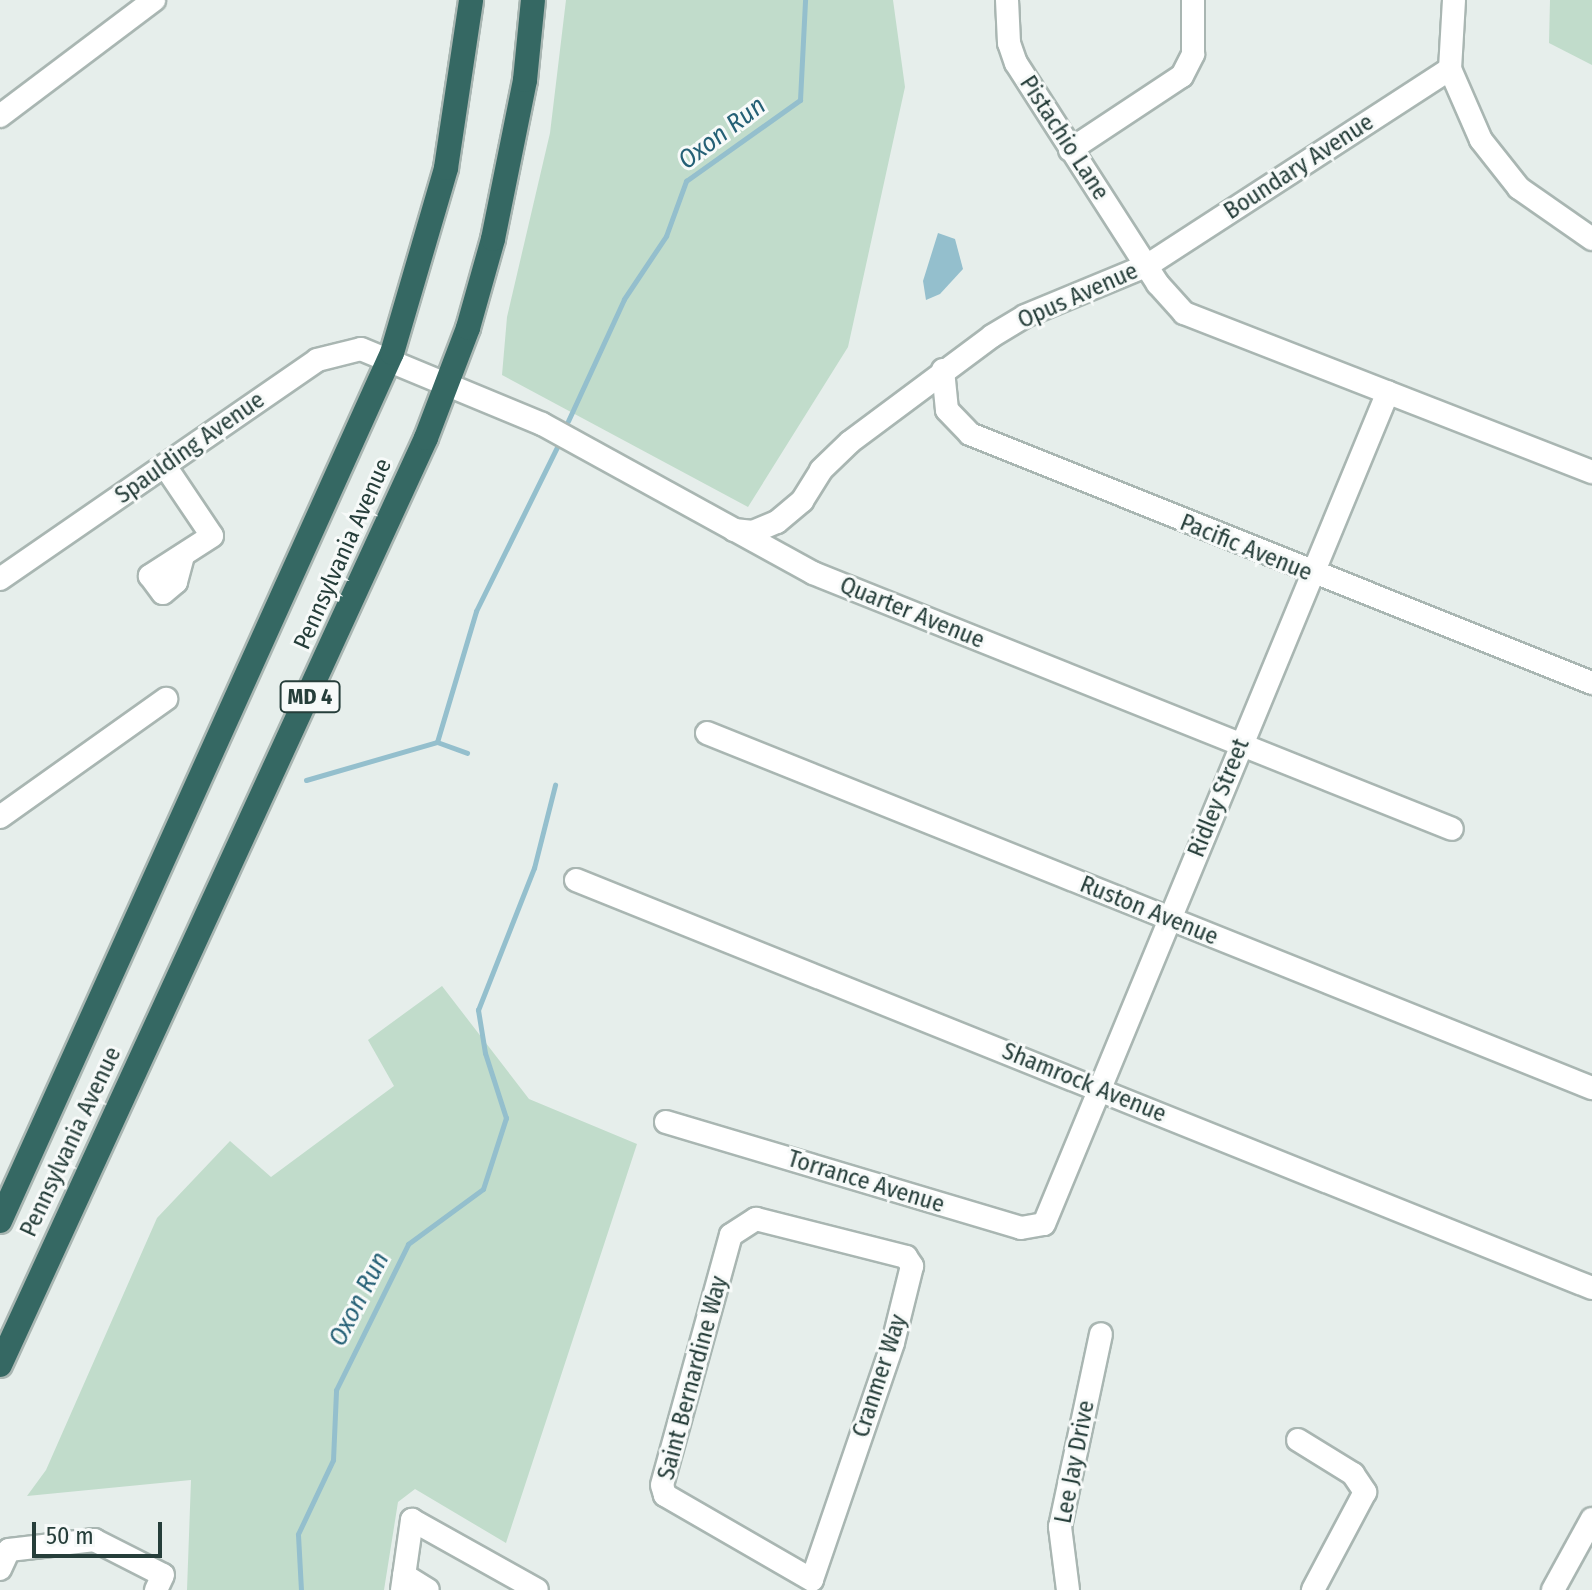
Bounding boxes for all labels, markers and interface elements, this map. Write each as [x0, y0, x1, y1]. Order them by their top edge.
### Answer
street label: Pistachio Lane [1013, 71, 1115, 205]
water label: Oxon Run [672, 90, 772, 176]
street label: Boundary Avenue [1219, 108, 1379, 226]
street label: Opus Avenue [1013, 257, 1143, 335]
street label: Spaulding Avenue [110, 386, 270, 510]
street label: Pennsylvania Avenue [288, 454, 398, 654]
street label: Pacific Avenue [1176, 508, 1316, 588]
street label: Quarter Avenue [836, 571, 988, 655]
road number: MD 4 [278, 679, 342, 715]
street label: Ridley Street [1182, 735, 1256, 861]
street label: Ruston Avenue [1076, 870, 1222, 952]
street label: Shamrock Avenue [998, 1037, 1170, 1129]
street label: Pennsylvania Avenue [14, 1043, 128, 1241]
street label: Torrance Avenue [784, 1145, 948, 1219]
water label: Oxon Run [322, 1247, 396, 1351]
street label: Saint Bernardine Way [652, 1273, 734, 1483]
street label: Cranmer Way [847, 1311, 913, 1441]
street label: Lee Jay Drive [1049, 1398, 1101, 1526]
scale bar [36, 1506, 166, 1556]
text: 50 m [46, 1522, 94, 1550]

